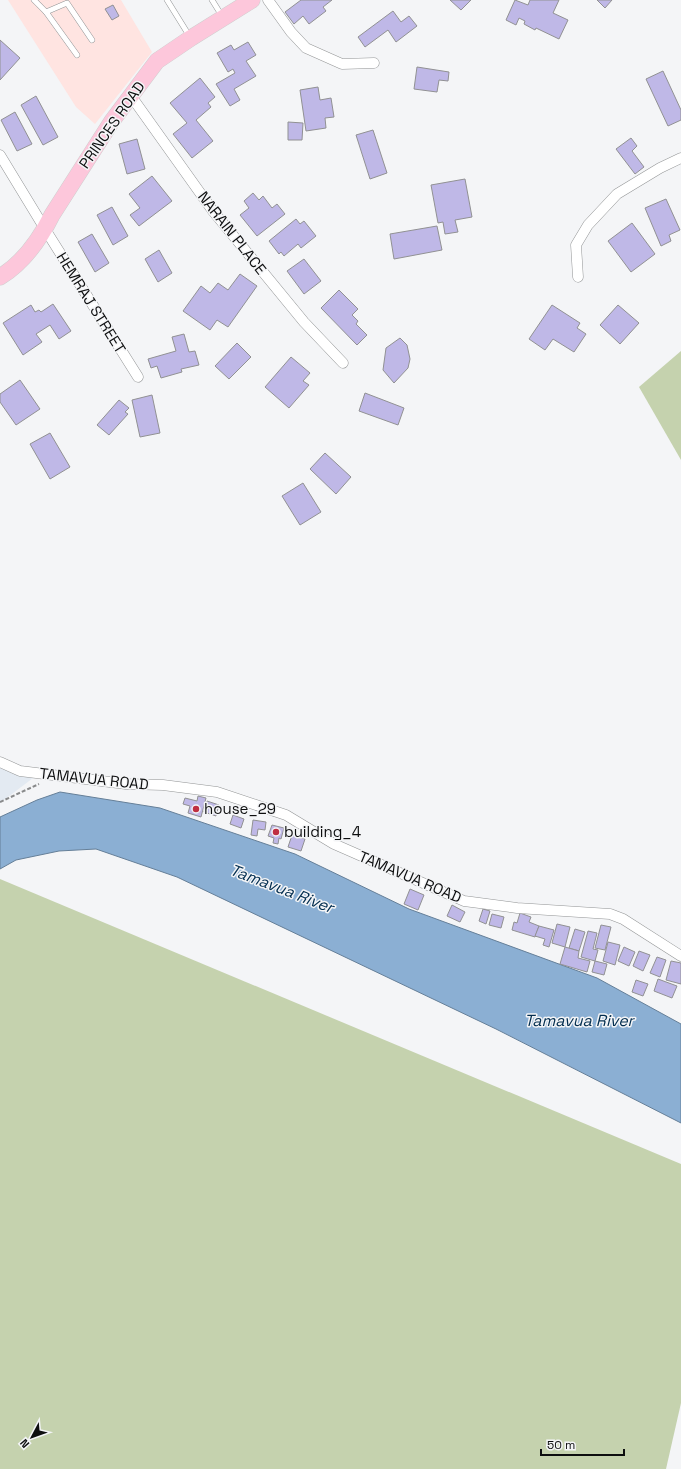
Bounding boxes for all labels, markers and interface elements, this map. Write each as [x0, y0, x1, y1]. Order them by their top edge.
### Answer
street label: PRINCES ROAD [75, 77, 149, 172]
street label: NARAIN PLACE [194, 187, 271, 278]
street label: HEMRAJ STREET [53, 249, 130, 357]
street label: TAMAVUA ROAD [39, 763, 150, 794]
place label: house_29 [204, 799, 276, 818]
marker: house_29 [191, 804, 201, 814]
place label: building_4 [284, 822, 361, 841]
marker: building_4 [271, 827, 281, 837]
street label: TAMAVUA ROAD [356, 846, 464, 907]
water label: Tamavua River [227, 859, 338, 919]
water label: Tamavua River [524, 1010, 636, 1031]
north arrow [12, 1417, 52, 1457]
scale bar [541, 1431, 624, 1457]
text: N [17, 1436, 32, 1451]
text: 50 m [547, 1437, 575, 1453]

